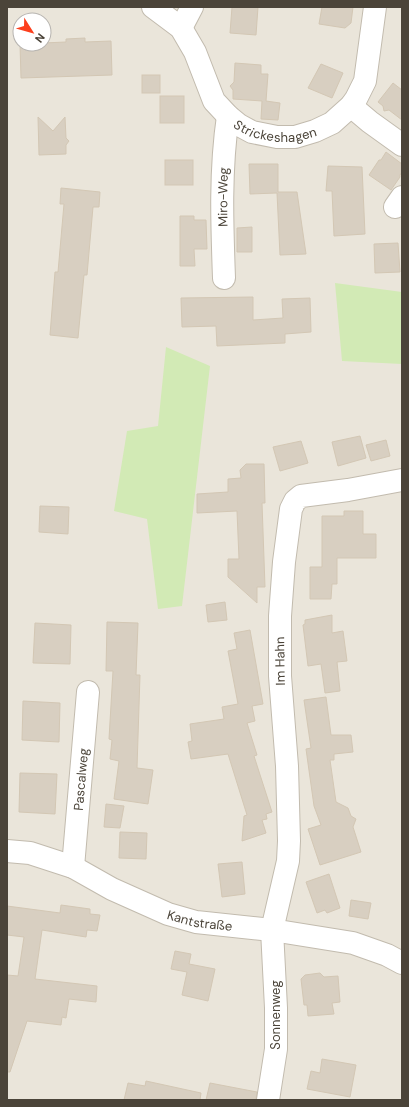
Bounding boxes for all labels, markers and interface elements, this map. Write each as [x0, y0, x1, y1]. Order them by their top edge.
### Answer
north arrow [12, 12, 52, 52]
text: N [32, 31, 48, 45]
street label: Strickeshagen [230, 116, 318, 146]
street label: Miro-Weg [214, 167, 232, 227]
street label: Im Hahn [271, 636, 289, 686]
street label: Pascalweg [69, 747, 92, 811]
street label: Kantstraße [165, 906, 233, 934]
street label: Sonnenweg [267, 980, 284, 1050]

